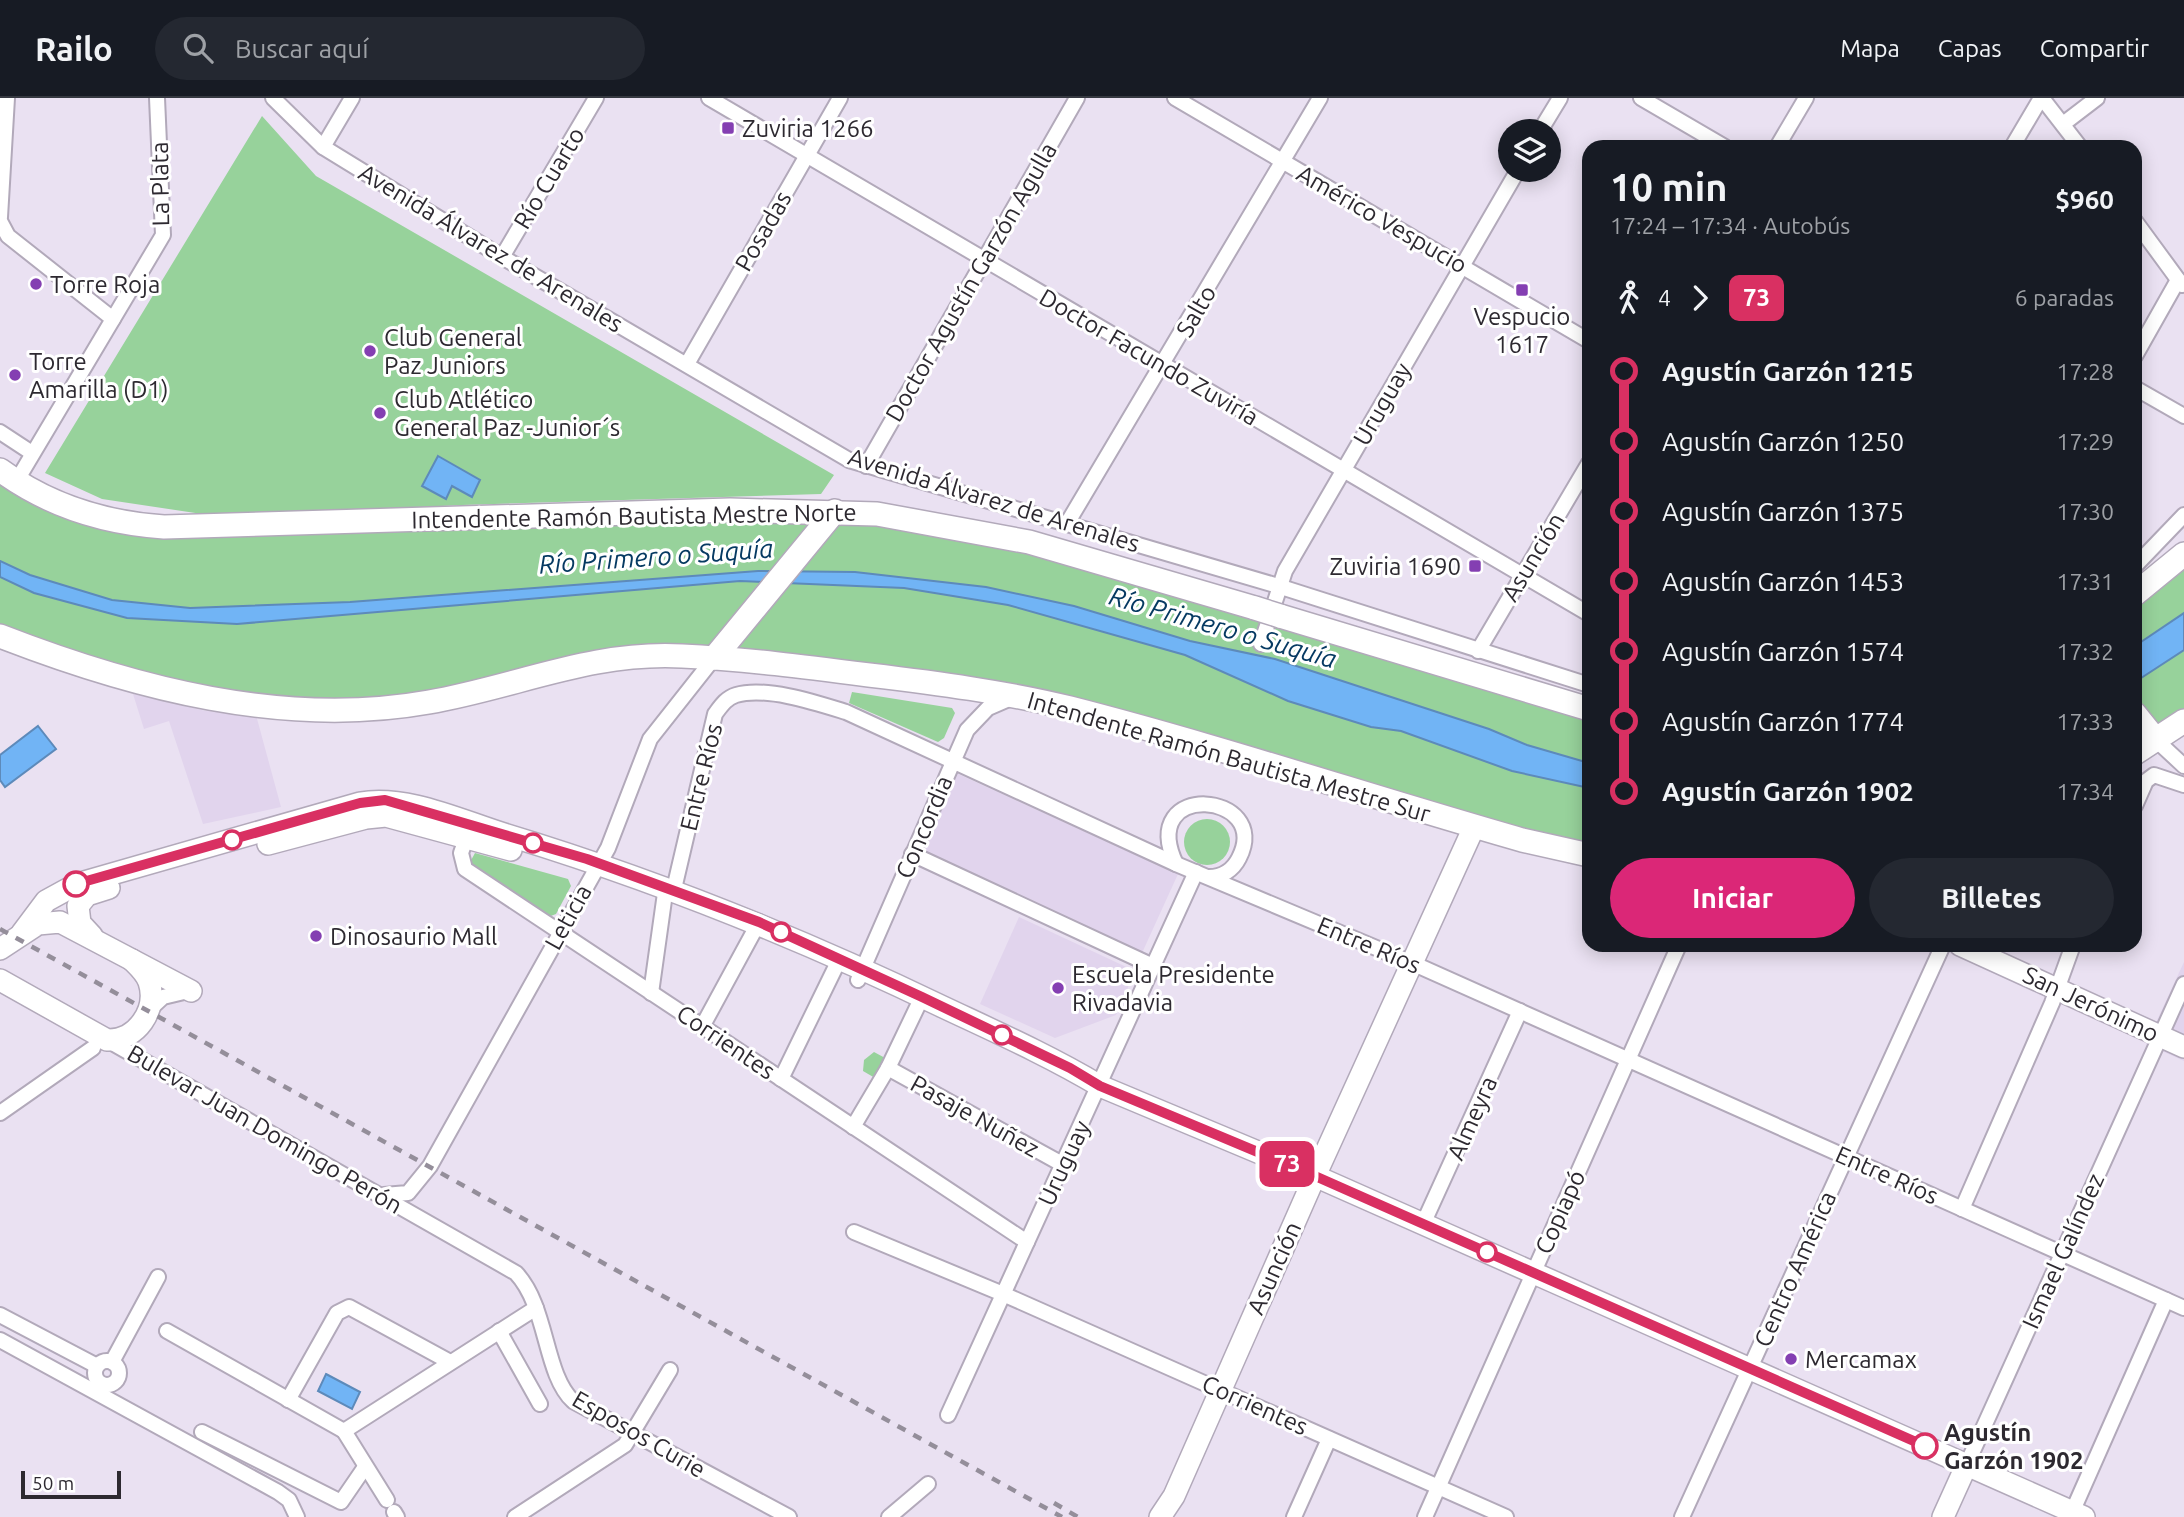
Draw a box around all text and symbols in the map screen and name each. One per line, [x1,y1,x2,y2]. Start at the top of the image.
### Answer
search box [155,17,645,80]
icon: search [179,29,217,67]
text: Railo [35,30,113,67]
text: Buscar aquí [235,34,369,63]
text: Mapa [1840,35,1900,62]
text: Capas [1938,35,2002,62]
text: Compartir [2040,35,2149,62]
place label: Zuviria 1266 [742,115,874,142]
map controls [1498,119,1561,182]
button: layers [1498,119,1561,182]
marker: Zuviria 1266 [720,120,736,136]
street label: Río Cuarto [508,122,590,234]
street label: Doctor Agustín Garzón Agulla [880,138,1062,426]
street label: La Plata [146,141,174,227]
street label: Avenida Álvarez de Arenales [354,158,628,338]
street label: Américo Vespucio [1292,159,1472,279]
text: 10 min [1610,166,1727,208]
text: $960 [2055,185,2114,214]
street label: Posadas [729,186,797,276]
text: 17:24 – 17:34 · Autobús [1610,213,1850,238]
place label: Torre Roja [50,271,160,298]
marker: Torre Roja [28,276,44,292]
icon: walk [1610,279,1648,317]
icon: forward [1681,279,1719,317]
street label: Salto [1171,281,1221,341]
marker: Vespucio 1617 [1514,282,1530,298]
street label: Doctor Facundo Zuviría [1035,283,1263,431]
text: 73 [1743,284,1770,311]
text: 4 [1658,285,1671,310]
text: 6 paradas [2015,285,2114,310]
place label: Vespucio 1617 [1474,303,1570,358]
place label: Club General Paz Juniors [384,324,522,379]
marker: Club General Paz Juniors [362,343,378,359]
place label: Torre Amarilla (D1) [29,348,169,403]
text: Agustín Garzón 1215 [1662,357,1914,386]
street label: Uruguay [1348,358,1417,450]
text: 17:28 [2056,359,2114,384]
marker: Torre Amarilla (D1) [7,367,23,383]
place label: Club Atlético General Paz -Junior´s [394,386,620,441]
marker: Club Atlético General Paz -Junior´s [372,405,388,421]
text: Agustín Garzón 1250 [1662,427,1904,456]
text: 17:29 [2056,429,2114,454]
street label: Avenida Álvarez de Arenales [845,442,1143,557]
text: Agustín Garzón 1375 [1662,497,1904,526]
street label: Intendente Ramón Bautista Mestre Norte [411,499,857,533]
text: 17:30 [2056,499,2114,524]
street label: Asunción [1496,508,1570,606]
water label: Río Primero o Suquía [538,533,774,579]
place label: Zuviria 1690 [1329,553,1461,580]
marker: Zuviria 1690 [1467,558,1483,574]
text: Agustín Garzón 1453 [1662,567,1904,596]
text: 17:31 [2056,569,2114,594]
water label: Río Primero o Suquía [1106,581,1340,673]
text: Agustín Garzón 1574 [1662,637,1904,666]
text: 17:32 [2056,639,2114,664]
street label: Intendente Ramón Bautista Mestre Sur [1024,686,1434,828]
text: Agustín Garzón 1774 [1662,707,1904,736]
text: 17:33 [2056,709,2114,734]
street label: Entre Ríos [675,721,727,833]
street label: Concordia [890,772,958,882]
text: Agustín Garzón 1902 [1662,777,1914,806]
text: 17:34 [2056,779,2114,804]
unlabelled marker [222,830,242,850]
unlabelled marker [523,833,543,853]
button: Iniciar [1610,858,1855,938]
button: Billetes [1869,858,2114,938]
unlabelled marker [63,871,89,897]
street label: Leticia [539,880,597,954]
street label: Entre Ríos [1313,911,1425,979]
unlabelled marker [771,922,791,942]
place label: Dinosaurio Mall [330,923,497,950]
marker: Dinosaurio Mall [308,928,324,944]
place label: Escuela Presidente Rivadavia [1072,961,1275,1016]
street label: San Jerónimo [2019,961,2163,1047]
marker: Escuela Presidente Rivadavia [1050,980,1066,996]
street label: Corrientes [672,999,780,1085]
unlabelled marker [992,1025,1012,1045]
street label: Bulevar Juan Domingo Perón [123,1039,407,1219]
street label: Pasaje Nuñez [906,1070,1044,1162]
street label: Almeyra [1442,1072,1502,1164]
street label: Uruguay [1033,1116,1096,1210]
street label: Entre Ríos [1831,1140,1943,1210]
line badge: 73 [1256,1141,1318,1187]
text: 73 [1273,1150,1301,1177]
street label: Copiapó [1530,1166,1590,1258]
street label: Ismael Galíndez [2017,1169,2109,1333]
street label: Centro América [1749,1187,1841,1351]
street label: Asunción [1242,1218,1306,1318]
unlabelled marker [1477,1242,1497,1262]
place label: Mercamax [1805,1346,1917,1373]
marker: Mercamax [1783,1351,1799,1367]
street label: Corrientes [1198,1370,1312,1440]
street label: Esposos Curie [568,1385,710,1483]
place label: Agustín Garzón 1902 [1944,1419,2083,1474]
marker: Agustín Garzón 1902 [1912,1433,1938,1459]
scale bar [21,1468,121,1500]
text: 50 m [32,1472,74,1494]

